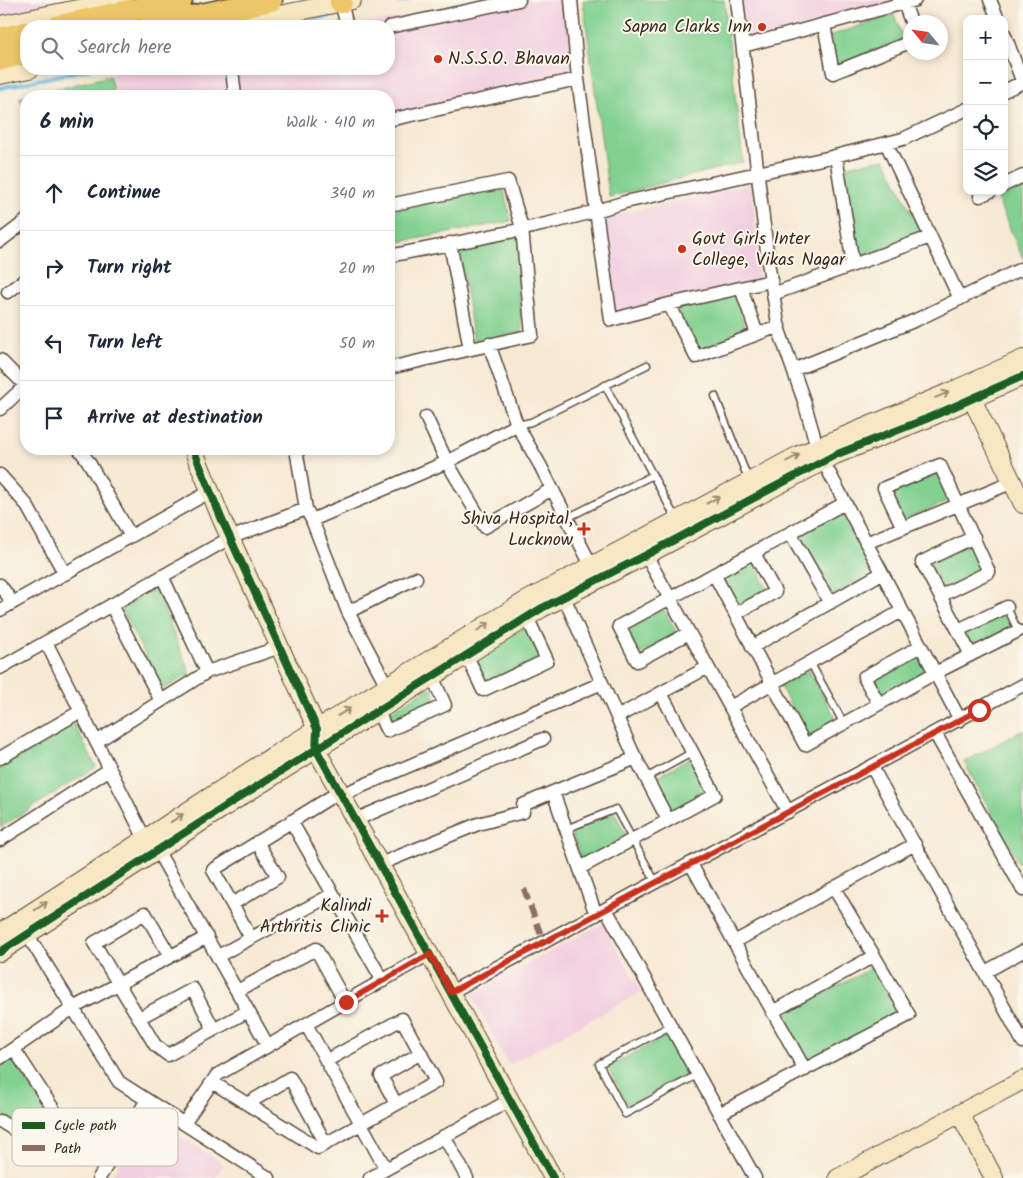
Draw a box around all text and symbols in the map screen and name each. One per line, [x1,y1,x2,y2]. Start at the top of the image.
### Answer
place label: Sapna Clarks Inn [622,13,752,42]
north arrow [903,15,948,60]
map controls [963,15,1008,195]
button: + [963,15,1008,60]
search box [20,20,395,75]
marker: Sapna Clarks Inn [756,21,768,33]
text: Search here [78,33,172,63]
icon: search [38,34,66,62]
place label: N.S.S.O. Bhavan [448,45,570,74]
marker: N.S.S.O. Bhavan [432,53,444,65]
button: − [963,60,1008,105]
button: locate [963,105,1008,150]
text: 6 min [40,106,94,139]
text: Walk · 410 m [286,110,375,135]
button: layers [963,150,1008,195]
text: Continue [87,178,160,208]
icon: ahead [40,179,68,207]
text: 340 m [330,181,375,206]
place label: Govt Girls Inter College, Vikas Nagar [692,225,846,275]
marker: Govt Girls Inter College, Vikas Nagar [676,243,688,255]
text: Turn right [87,253,172,283]
icon: right [40,254,68,282]
text: 20 m [339,256,375,281]
text: Turn left [87,328,162,358]
icon: left [40,329,68,357]
text: 50 m [339,331,375,356]
one-way arrow [934,389,949,399]
text: Arrive at destination [87,403,263,433]
icon: arrive [40,404,68,432]
one-way arrow [785,453,800,463]
one-way arrow [705,495,720,504]
place label: Shiva Hospital, Lucknow [462,505,574,555]
marker: Shiva Hospital, Lucknow [577,522,591,536]
one-way arrow [475,622,489,632]
route start [968,699,991,722]
one-way arrow [337,707,351,717]
one-way arrow [170,813,184,823]
place label: Kalindi Arthritis Clinic [260,892,372,942]
one-way arrow [33,901,47,911]
marker: Kalindi Arthritis Clinic [375,909,389,923]
route end [335,991,358,1014]
legend [12,1108,178,1166]
text: Cycle path [54,1115,117,1137]
text: Path [54,1138,81,1160]

